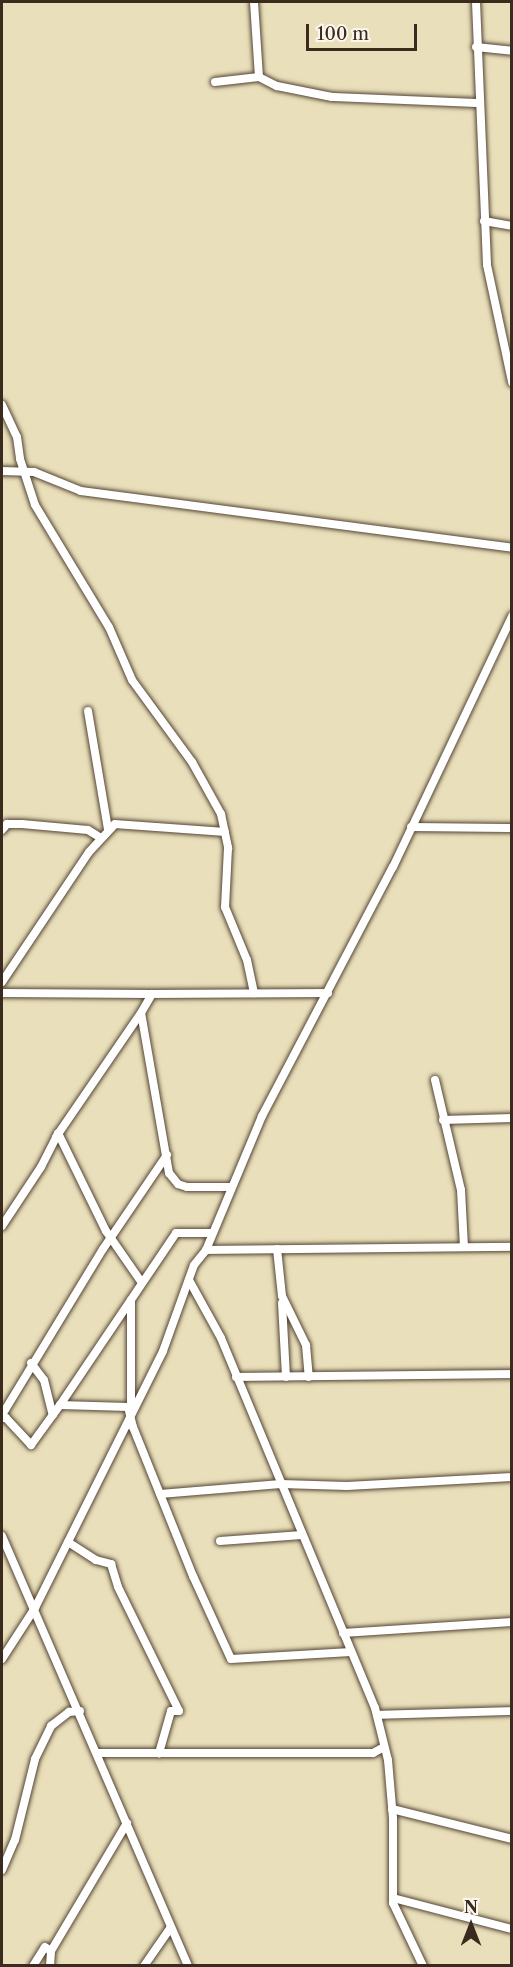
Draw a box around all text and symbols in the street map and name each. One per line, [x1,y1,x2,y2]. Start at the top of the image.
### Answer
scale bar [309,12,420,50]
text: 100 m [317,23,369,45]
north arrow [441,1895,501,1955]
text: N [464,1897,478,1917]

